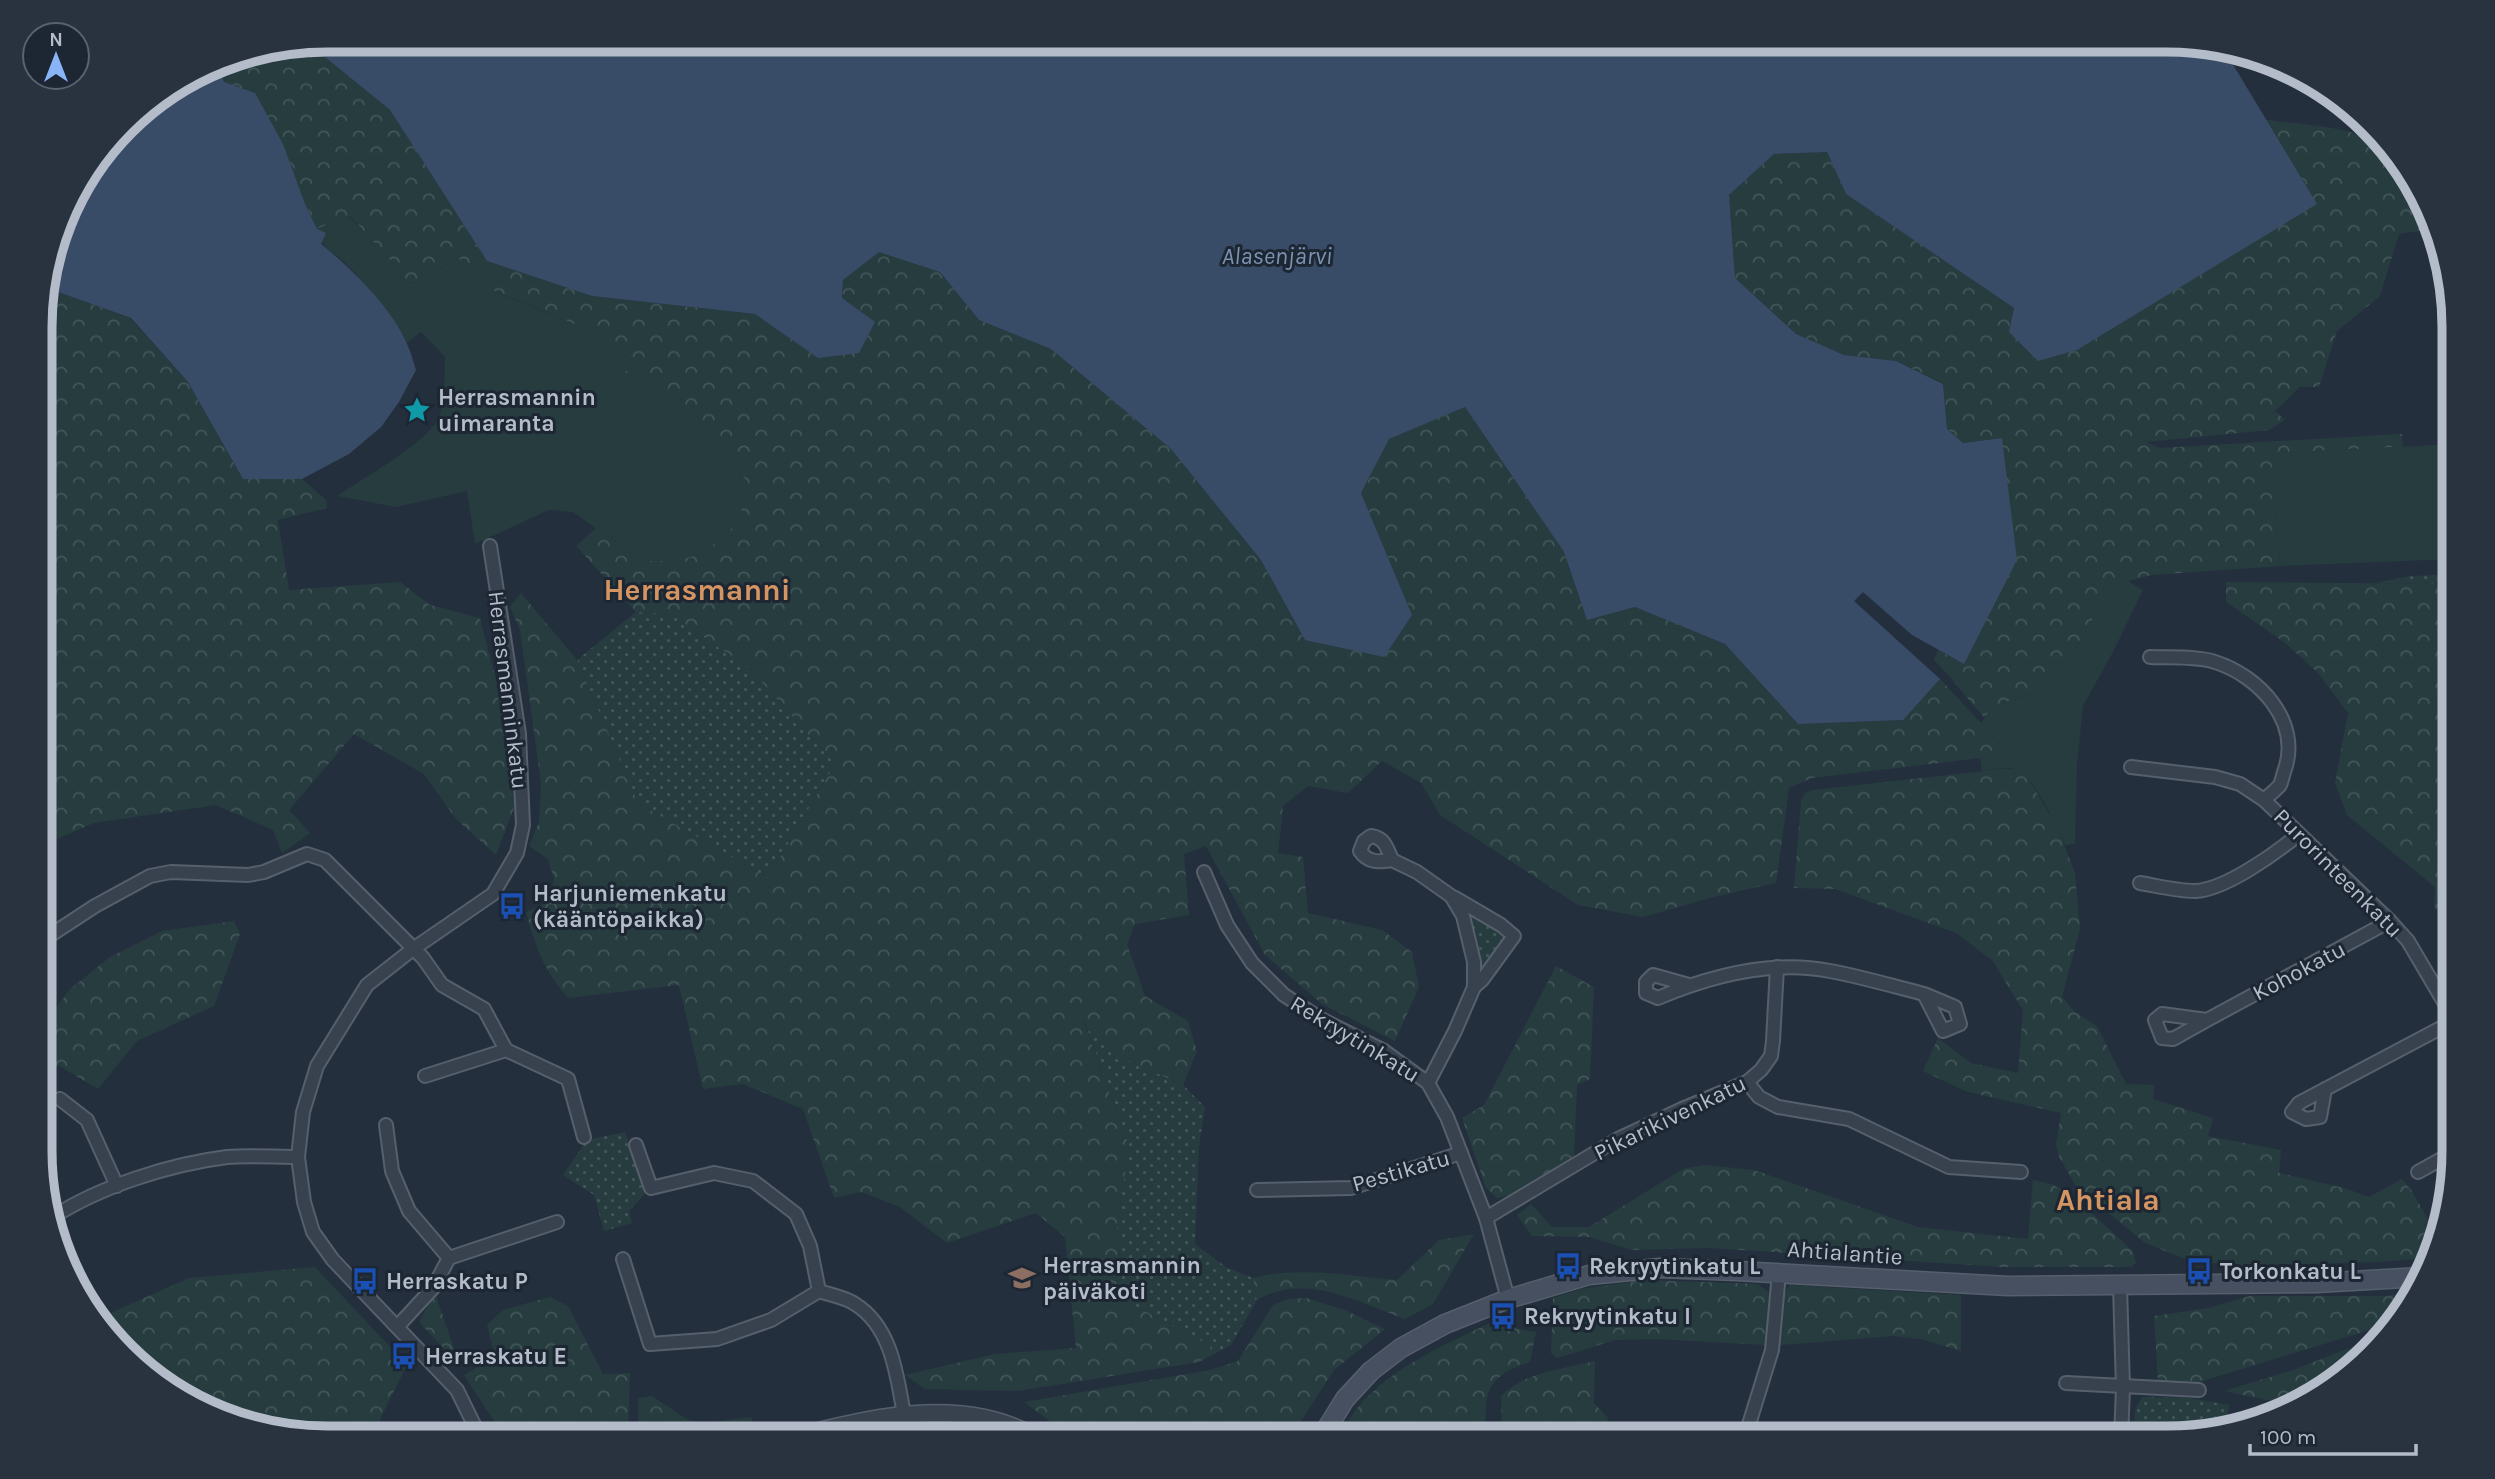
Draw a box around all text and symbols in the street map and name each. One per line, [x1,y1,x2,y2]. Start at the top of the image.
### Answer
north arrow [21,21,91,91]
text: N [49,29,63,51]
water label: Alasenjärvi [1222,242,1332,270]
place label: Herrasmannin uimaranta [438,384,596,437]
place icon: Herrasmannin uimaranta [402,395,432,425]
district label: Herrasmanni [603,572,791,608]
street label: Herrasmanninkatu [482,589,534,791]
street label: Purorinteenkatu [2268,803,2408,943]
place label: Harjuniemenkatu (kääntöpaikka) [533,880,727,933]
bus stop icon: Harjuniemenkatu (kääntöpaikka) [497,891,527,921]
street label: Kohokatu [2248,935,2350,1007]
street label: Rekryytinkatu [1285,990,1425,1088]
street label: Pikarikivenkatu [1590,1070,1750,1166]
street label: Pestikatu [1349,1144,1453,1198]
district label: Ahtiala [2056,1182,2160,1218]
street label: Ahtialantie [1786,1236,1904,1270]
bus stop icon: Rekryytinkatu L [1553,1251,1583,1281]
place label: Herrasmannin päiväkoti [1043,1252,1201,1305]
place label: Rekryytinkatu L [1589,1253,1760,1280]
bus stop icon: Torkonkatu L [2184,1256,2214,1286]
place label: Torkonkatu L [2220,1258,2361,1285]
school or university icon: Herrasmannin päiväkoti [1007,1263,1037,1293]
bus stop icon: Herraskatu P [350,1266,380,1296]
place label: Herraskatu P [386,1268,528,1295]
bus stop icon: Rekryytinkatu I [1488,1301,1518,1331]
place label: Rekryytinkatu I [1524,1303,1691,1330]
bus stop icon: Herraskatu E [389,1341,419,1371]
place label: Herraskatu E [425,1343,567,1370]
scale bar [2250,1412,2416,1456]
text: 100 m [2260,1425,2317,1449]

